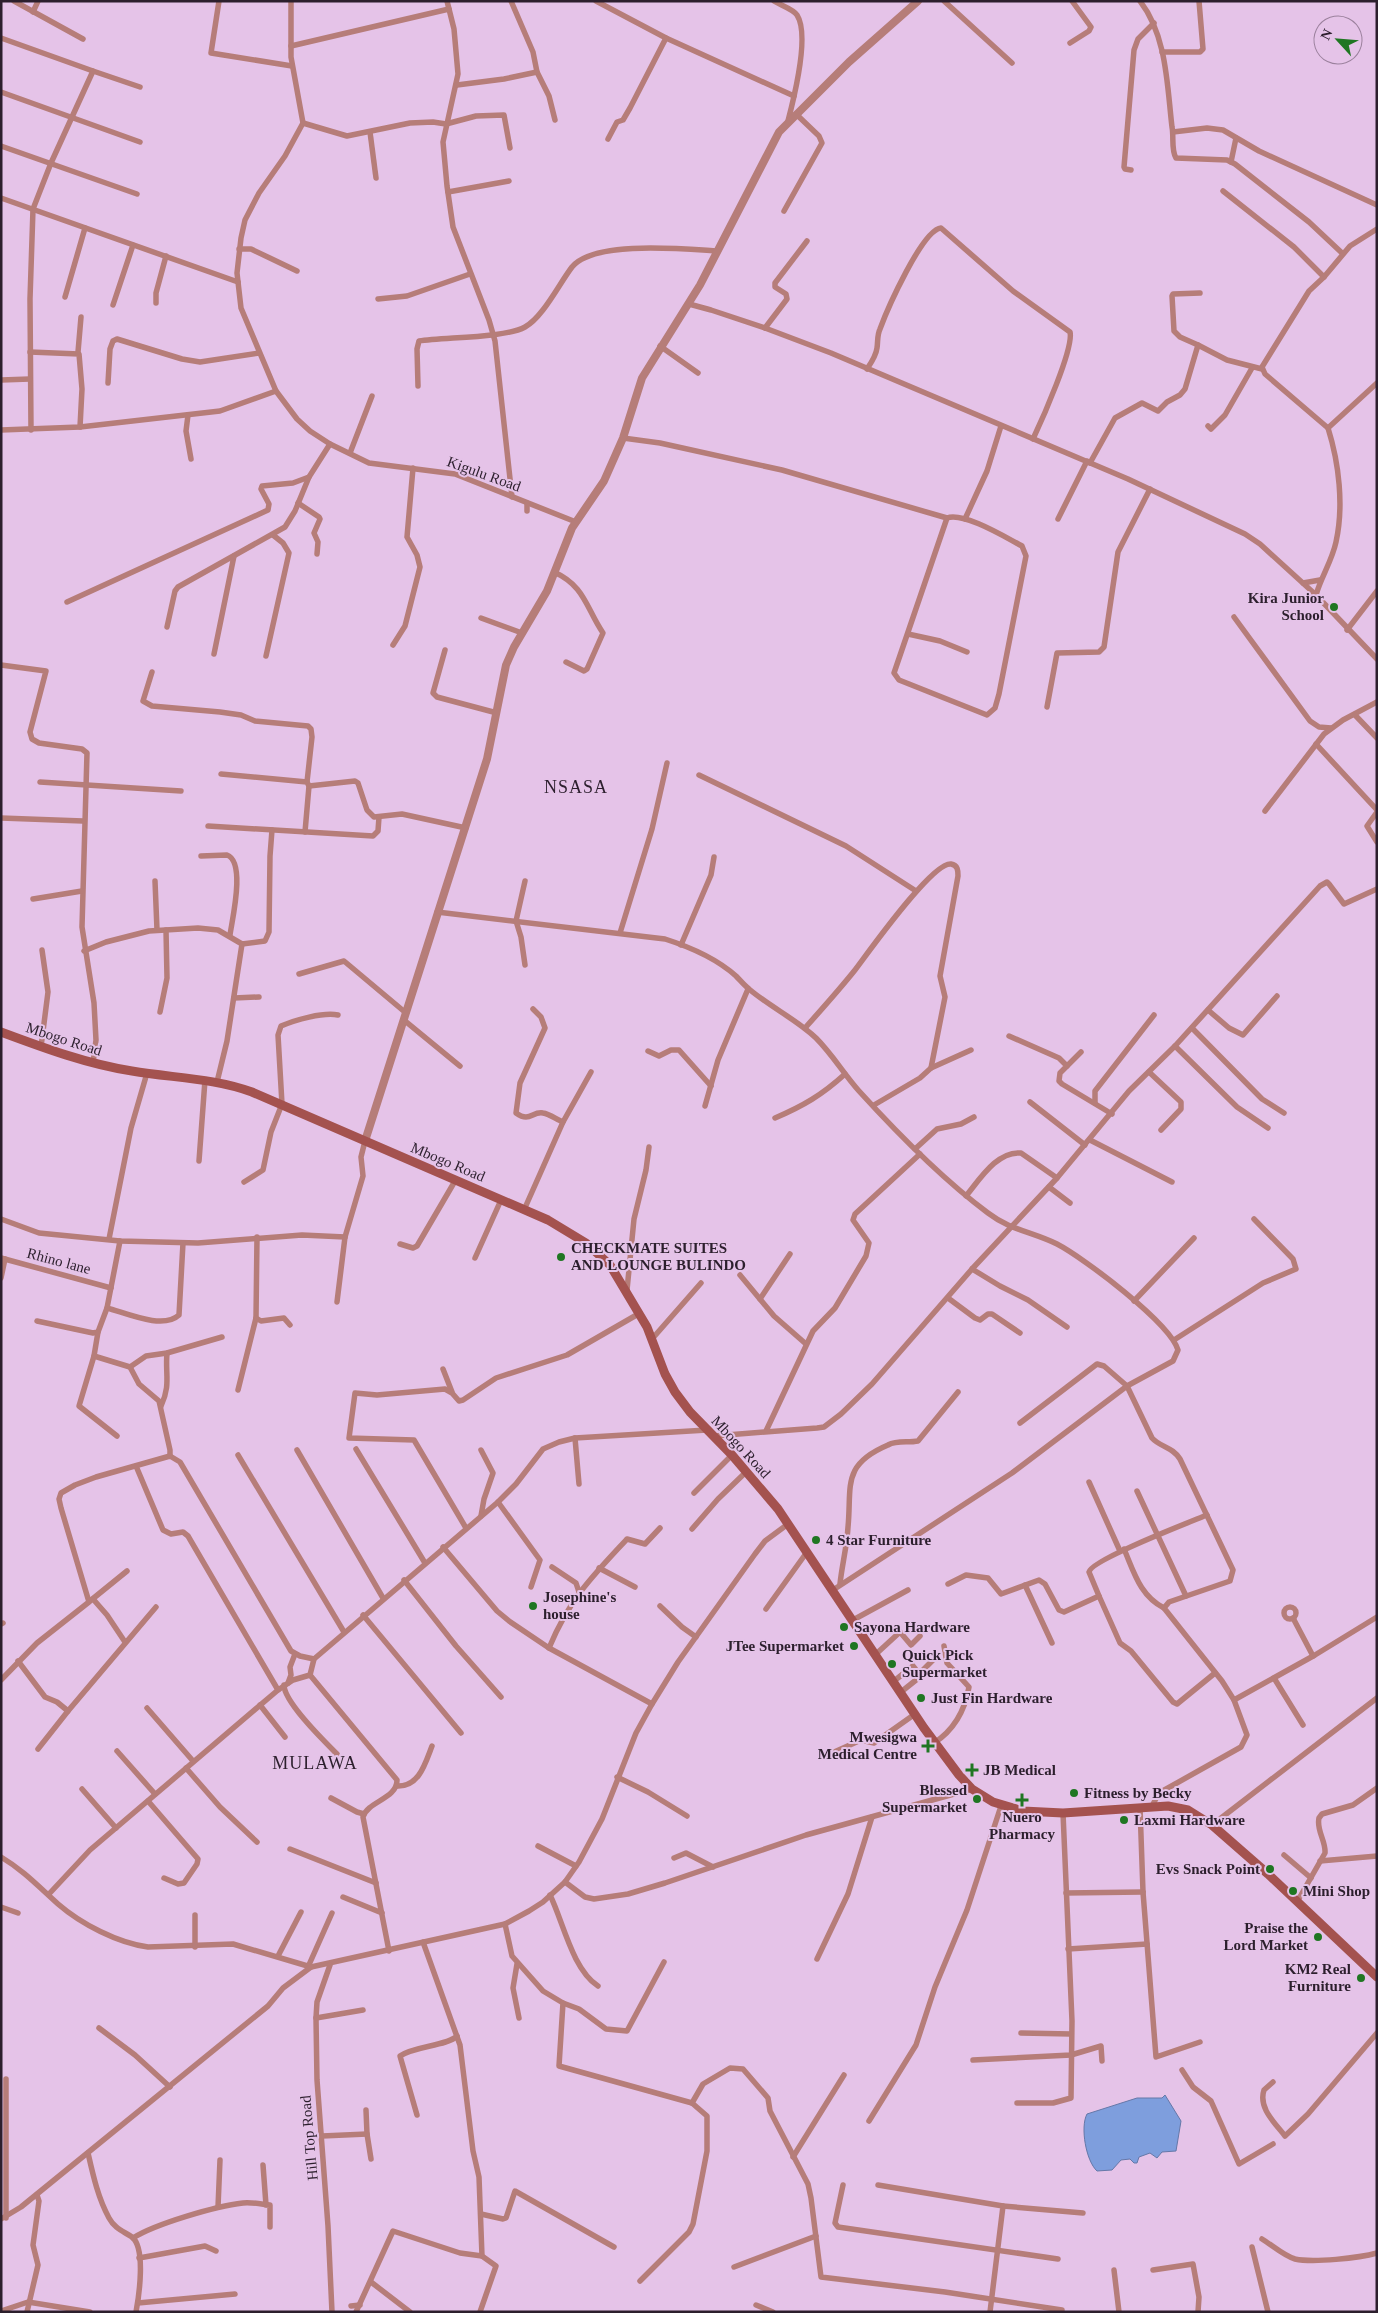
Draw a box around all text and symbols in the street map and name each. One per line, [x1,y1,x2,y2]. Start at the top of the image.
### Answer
north arrow [1313,15,1363,65]
text: N [1318,27,1336,42]
street label: Kigulu Road [445,453,523,495]
place label: Kira Junior School [1248,590,1324,623]
marker: Kira Junior School [1328,601,1340,613]
district label: NSASA [544,777,608,797]
street label: Mbogo Road [24,1019,104,1059]
street label: Mbogo Road [409,1139,488,1185]
place label: CHECKMATE SUITES AND LOUNGE BULINDO [571,1240,746,1273]
street label: Rhino lane [25,1245,93,1277]
marker: CHECKMATE SUITES AND LOUNGE BULINDO [555,1251,567,1263]
street label: Mbogo Road [708,1413,774,1482]
place label: 4 Star Furniture [826,1532,932,1548]
marker: 4 Star Furniture [810,1534,822,1546]
place label: Josephine's house [543,1589,617,1622]
marker: Josephine's house [527,1600,539,1612]
place label: Sayona Hardware [854,1619,970,1635]
marker: Sayona Hardware [838,1621,850,1633]
place label: JTee Supermarket [726,1638,844,1654]
marker: JTee Supermarket [848,1640,860,1652]
place label: Quick Pick Supermarket [902,1647,987,1680]
marker: Quick Pick Supermarket [886,1658,898,1670]
place label: Just Fin Hardware [931,1690,1053,1706]
marker: Just Fin Hardware [915,1692,927,1704]
place label: Mwesigwa Medical Centre [818,1729,917,1762]
marker: Mwesigwa Medical Centre [921,1739,935,1753]
district label: MULAWA [272,1753,358,1773]
place label: JB Medical [983,1762,1056,1778]
marker: JB Medical [965,1763,979,1777]
place label: Blessed Supermarket [882,1782,968,1815]
place label: Fitness by Becky [1084,1785,1192,1801]
marker: Fitness by Becky [1068,1787,1080,1799]
marker: Blessed Supermarket [971,1793,983,1805]
marker: Nuero Pharmacy [1016,1794,1028,1806]
place label: Nuero Pharmacy [989,1809,1055,1842]
place label: Laxmi Hardware [1134,1812,1245,1828]
marker: Laxmi Hardware [1118,1814,1130,1826]
place label: Evs Snack Point [1156,1861,1260,1877]
marker: Evs Snack Point [1264,1863,1276,1875]
place label: Mini Shop [1303,1883,1370,1899]
marker: Mini Shop [1287,1885,1299,1897]
place label: Praise the Lord Market [1223,1920,1308,1953]
marker: Praise the Lord Market [1312,1931,1324,1943]
place label: KM2 Real Furniture [1285,1961,1351,1994]
marker: KM2 Real Furniture [1355,1972,1367,1984]
street label: Hill Top Road [297,2094,321,2181]

